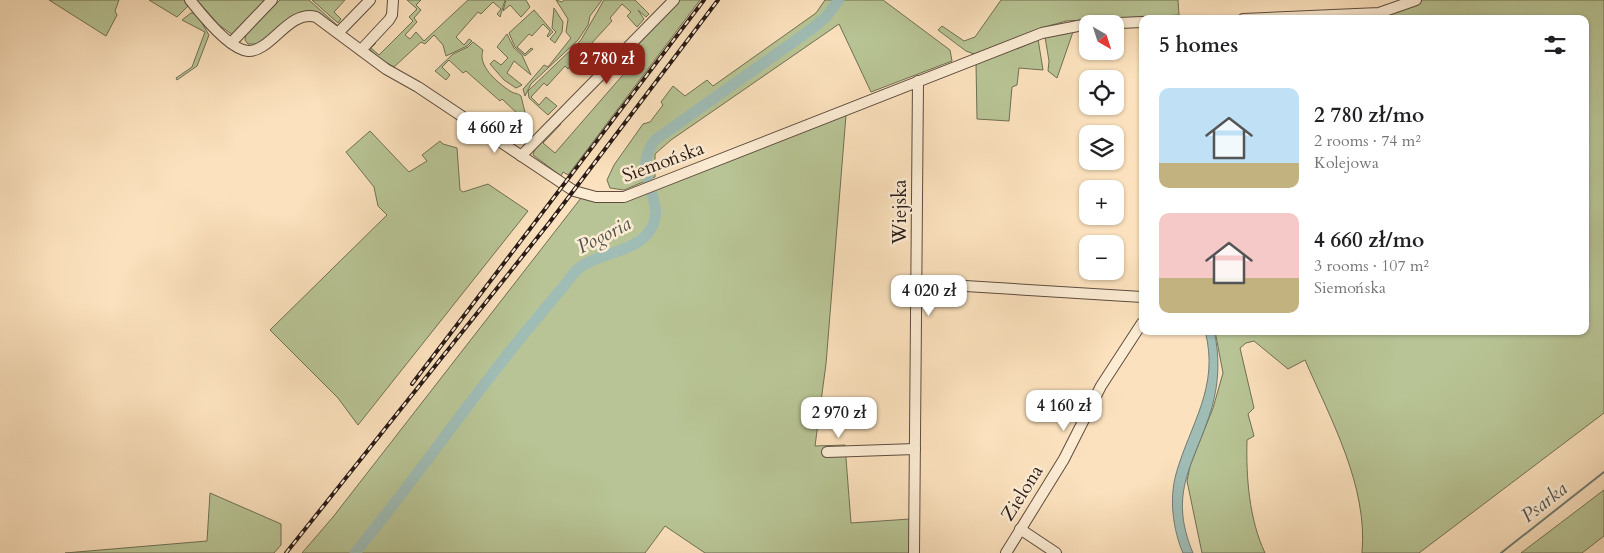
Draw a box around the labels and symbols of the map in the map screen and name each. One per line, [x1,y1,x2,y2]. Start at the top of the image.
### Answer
north arrow [1079,15,1124,60]
pin: 2 780 zł [555,42,659,85]
pin: 4 660 zł [443,112,547,154]
street label: Siemońska [618,135,708,189]
street label: Wiejska [887,179,913,246]
water label: Pogoria [572,210,636,260]
pin: 4 020 zł [877,274,981,317]
pin: 4 160 zł [1012,390,1116,432]
pin: 2 970 zł [787,396,891,439]
street label: Zielona [995,460,1049,526]
water label: Psarka [1515,475,1573,529]

